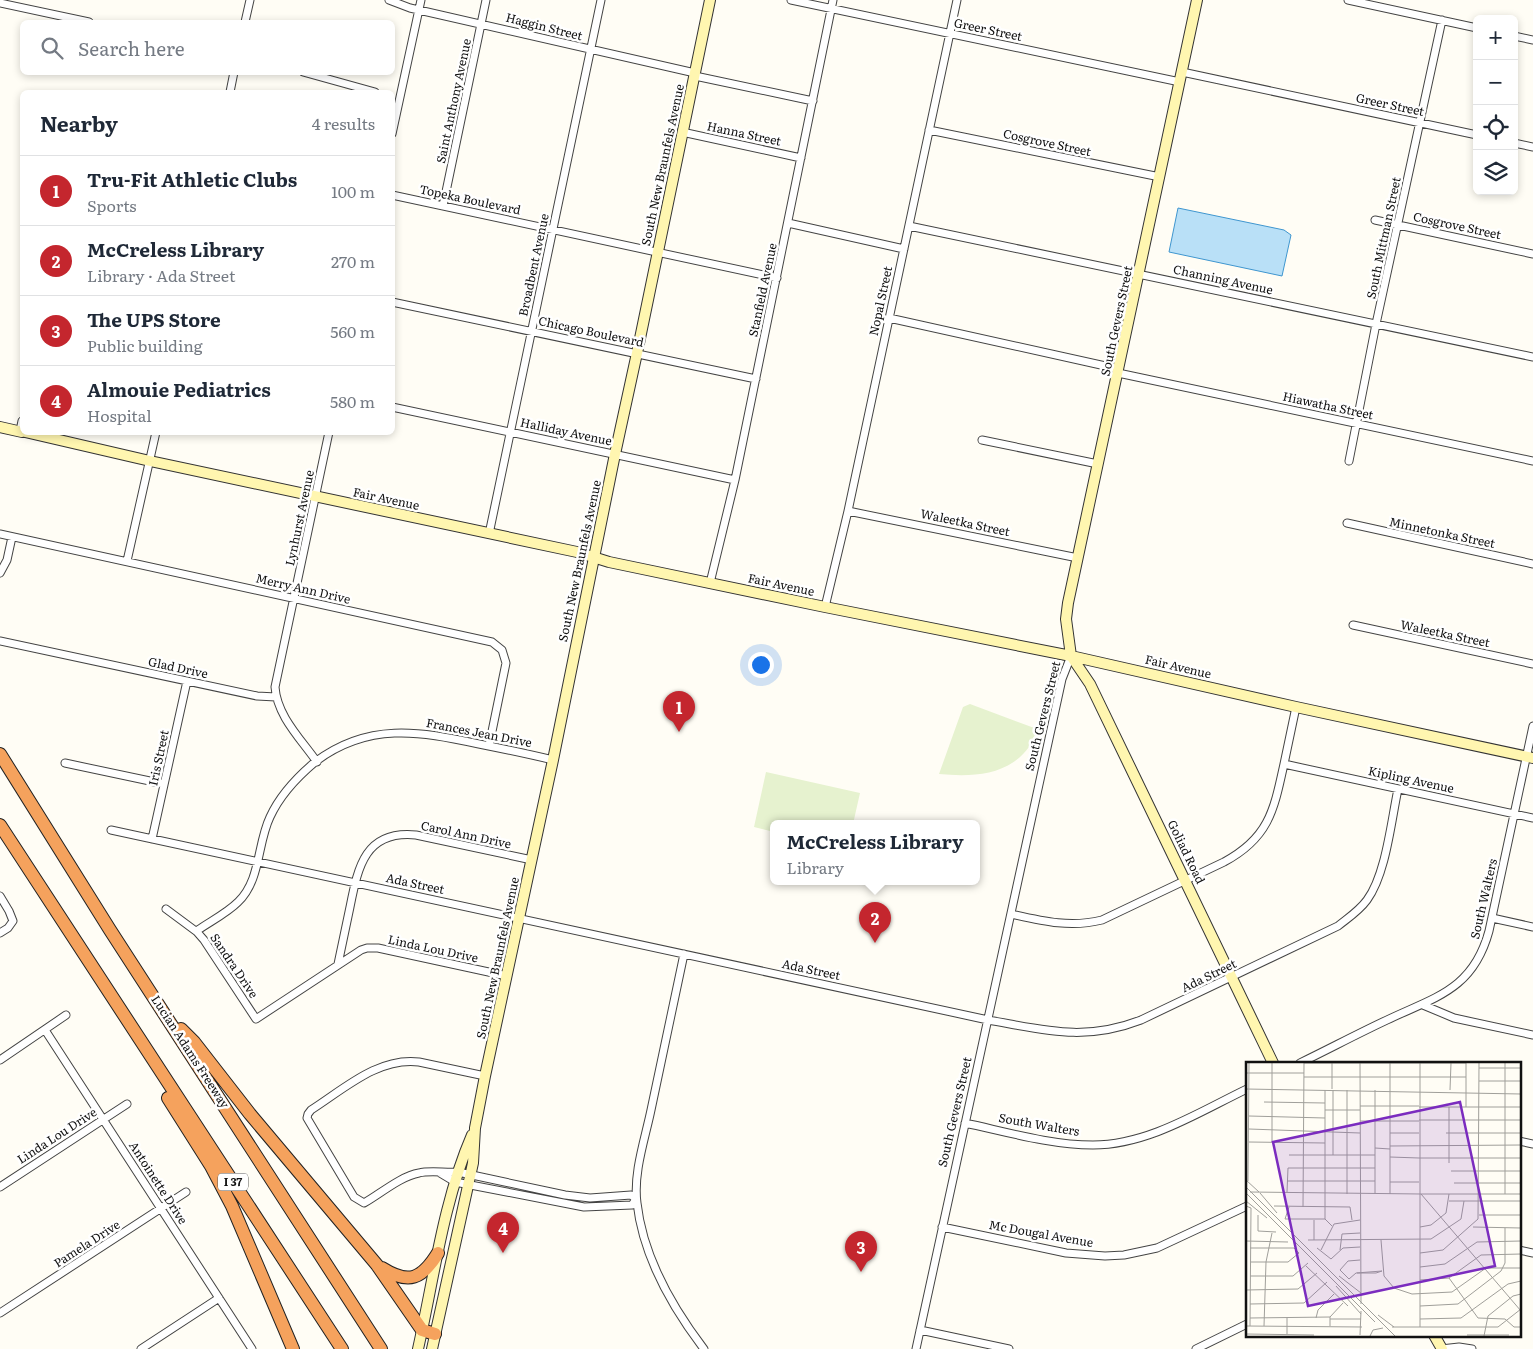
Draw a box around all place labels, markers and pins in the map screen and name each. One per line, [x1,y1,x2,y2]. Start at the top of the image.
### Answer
pin: 1 [663,691,695,732]
pin: 2 [859,902,891,943]
pin: 4 [487,1212,519,1253]
pin: 3 [845,1231,877,1272]

